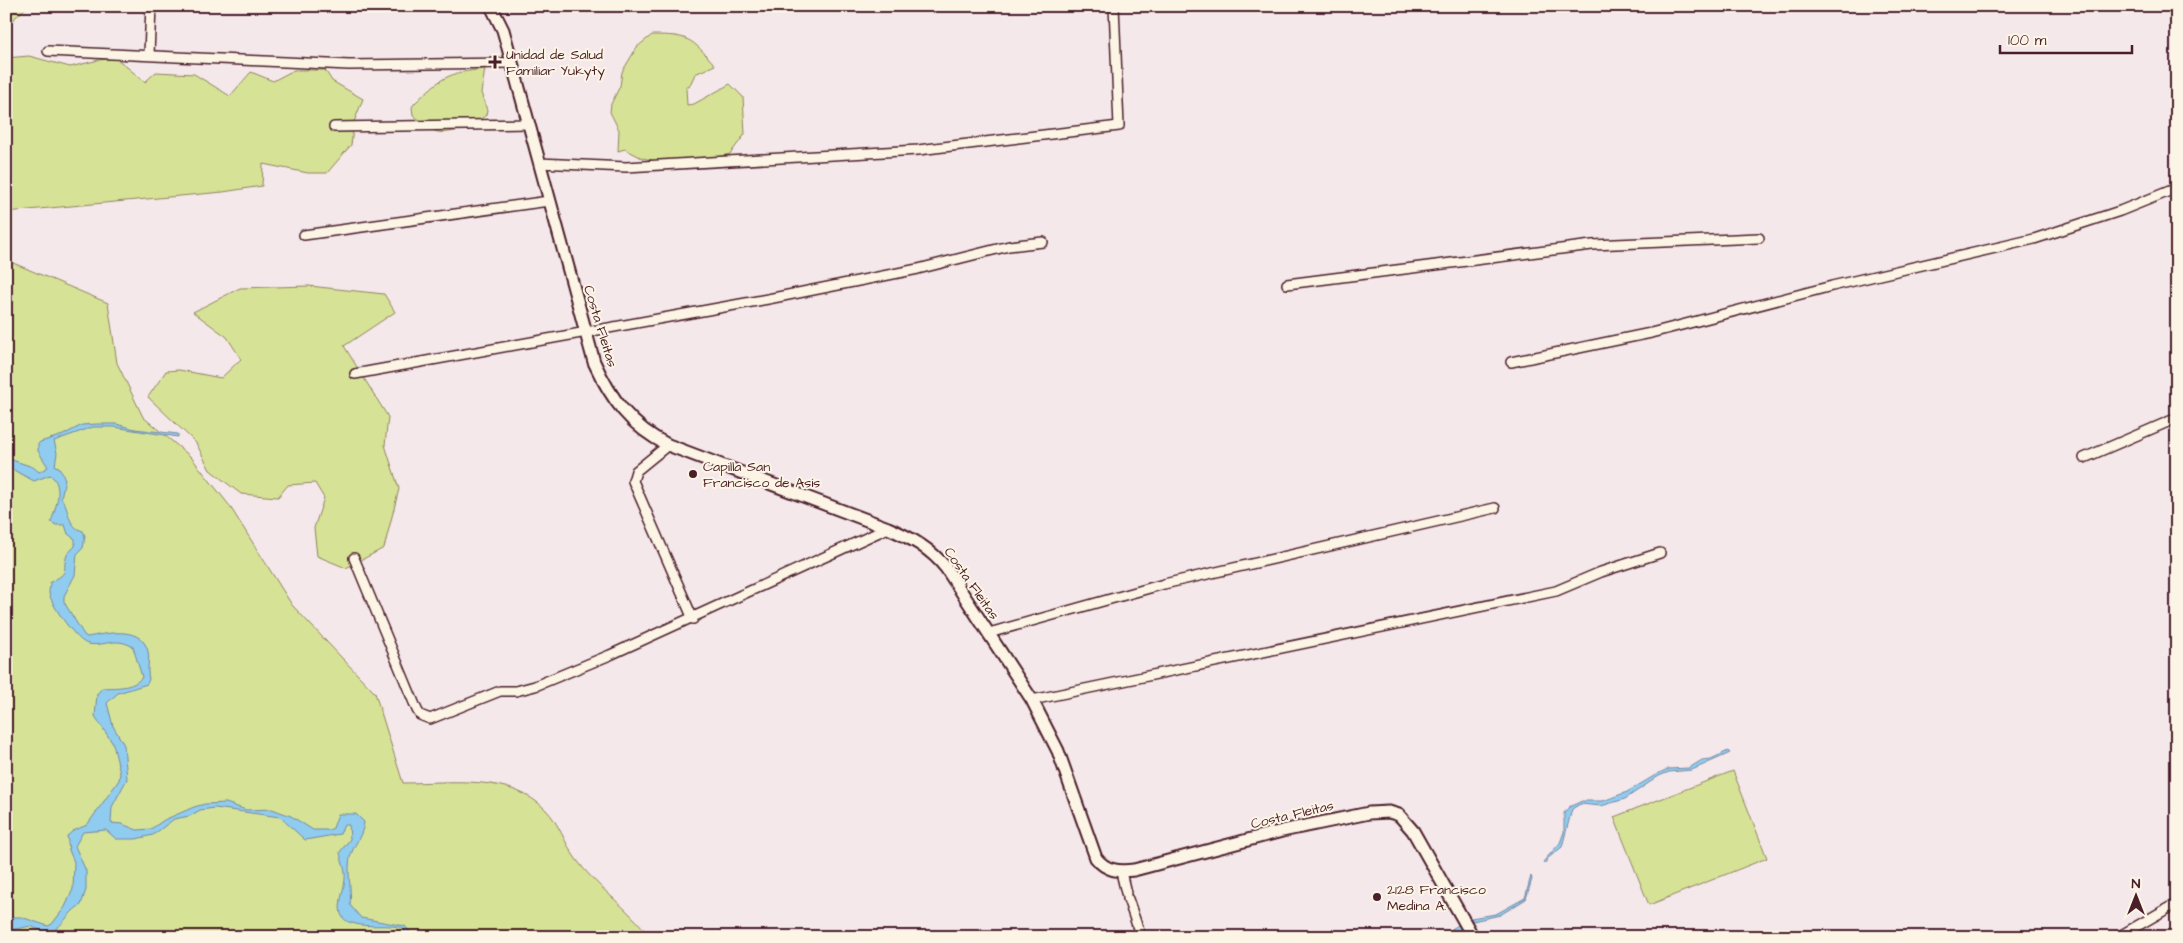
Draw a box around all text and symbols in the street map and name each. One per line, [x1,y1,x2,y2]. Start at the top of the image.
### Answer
scale bar [2000,22,2133,54]
text: 100 m [2008,30,2047,51]
place label: Unidad de Salud Familiar Yukyty [506,45,605,81]
marker: Unidad de Salud Familiar Yukyty [488,55,502,69]
street label: Costa Fleitas [578,283,622,370]
place label: Capilla San Francisco de Asís [703,457,820,493]
marker: Capilla San Francisco de Asís [687,468,699,480]
street label: Costa Fleitas [939,543,1004,624]
street label: Costa Fleitas [1249,796,1336,834]
north arrow [2110,870,2160,920]
text: N [2132,874,2141,894]
place label: 2128 Francisco Medina A. [1387,880,1486,916]
marker: 2128 Francisco Medina A. [1371,891,1383,903]

